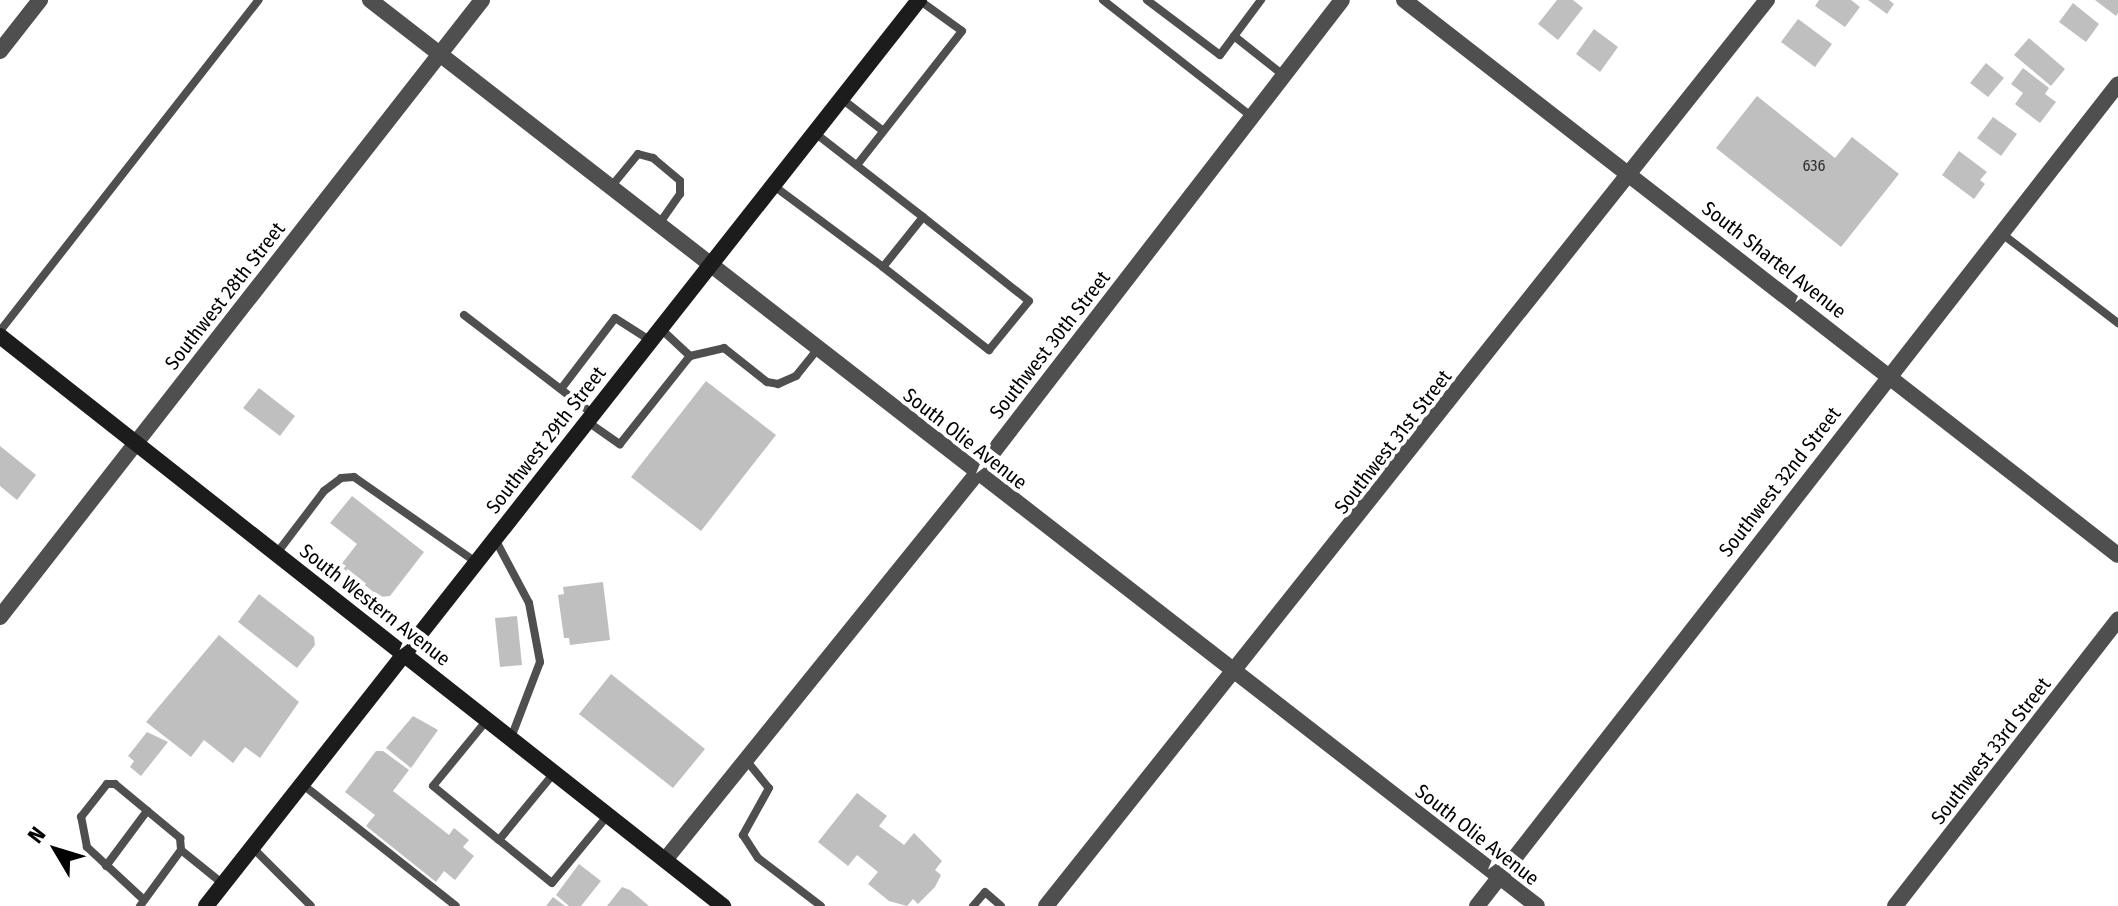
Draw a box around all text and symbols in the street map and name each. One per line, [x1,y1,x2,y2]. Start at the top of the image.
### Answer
house number: 636 [1803,156,1825,176]
street label: South Shartel Avenue [1697,196,1851,324]
street label: Southwest 28th Street [160,217,290,375]
street label: Southwest 30th Street [985,266,1115,424]
street label: Southwest 29th Street [481,362,611,518]
street label: Southwest 31st Street [1329,365,1457,519]
street label: South Olie Avenue [898,383,1032,495]
street label: Southwest 32nd Street [1714,402,1846,562]
street label: South Western Avenue [295,539,455,671]
street label: Southwest 33rd Street [1926,673,2056,829]
street label: South Olie Avenue [1410,779,1544,891]
north arrow [16,810,96,890]
text: N [22,821,51,848]

